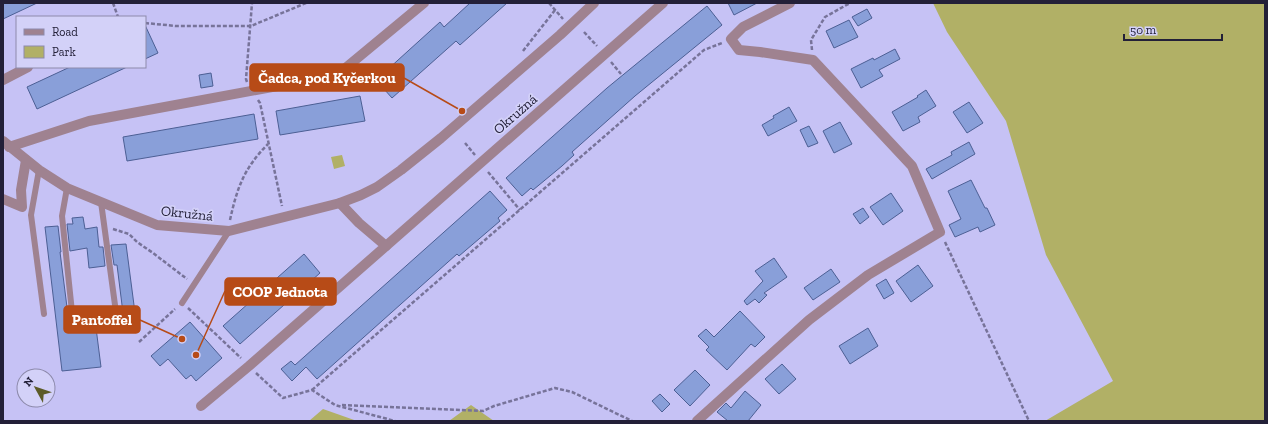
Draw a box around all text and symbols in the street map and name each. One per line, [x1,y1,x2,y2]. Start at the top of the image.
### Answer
legend [16,16,146,68]
scale bar [1124,16,1222,42]
text: 50 m [1130,23,1157,37]
text: Road [52,25,78,39]
text: Park [52,45,77,59]
callout: Čadca, pod Kyčerkou [250,64,404,91]
text: Čadca, pod Kyčerkou [258,69,396,87]
street label: Okružná [490,91,541,138]
street label: Okružná [160,202,214,225]
callout: COOP Jednota [225,278,336,305]
text: COOP Jednota [232,283,328,301]
callout: Pantoffel [64,306,140,333]
text: Pantoffel [72,311,132,329]
north arrow [16,368,56,408]
text: N [21,374,37,389]

